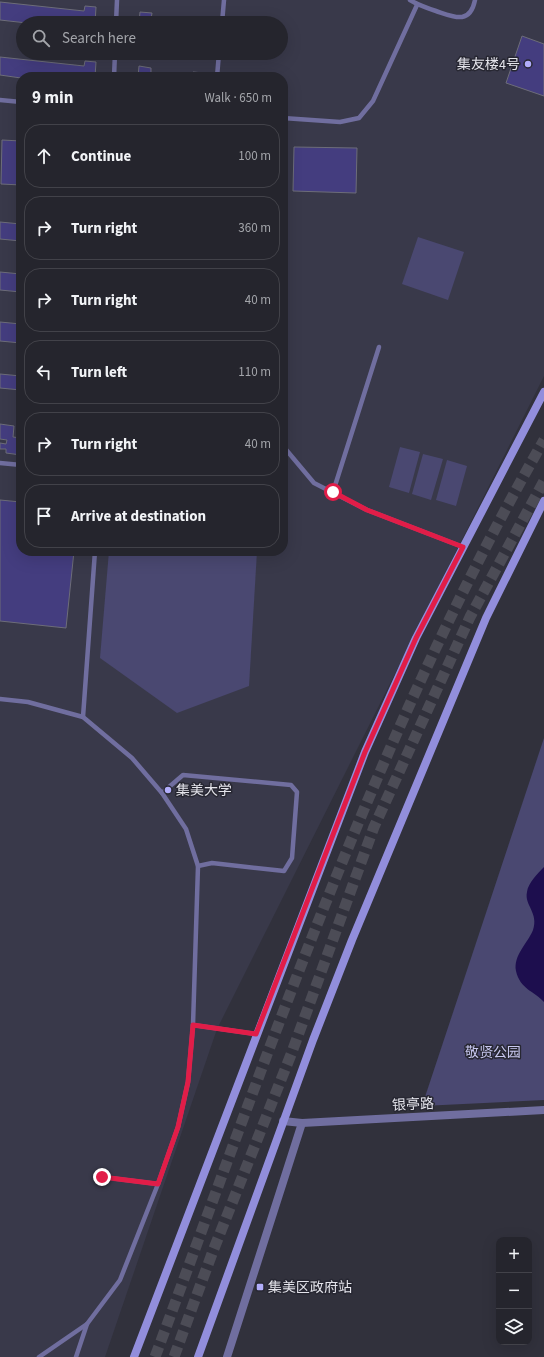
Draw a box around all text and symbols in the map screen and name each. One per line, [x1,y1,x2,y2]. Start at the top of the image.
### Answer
search box [16,16,288,60]
icon: search [30,27,52,49]
text: Search here [62,28,136,49]
place label: 集友楼4号 [457,55,520,75]
marker: 集友楼4号 [523,59,533,69]
text: 9 min [32,86,73,110]
text: Walk · 650 m [204,89,272,107]
icon: ahead [33,145,55,167]
text: Continue [71,146,131,167]
text: 100 m [238,147,271,165]
icon: right [33,217,55,239]
text: Turn right [71,218,137,239]
text: 360 m [238,219,271,237]
icon: right [33,289,55,311]
text: Turn right [71,290,137,311]
text: 40 m [245,291,271,309]
icon: left [33,361,55,383]
text: Turn left [71,362,127,383]
text: 110 m [238,363,271,381]
icon: right [33,433,55,455]
text: Turn right [71,434,137,455]
text: 40 m [245,435,271,453]
route start [324,483,342,501]
icon: arrive [33,505,55,527]
text: Arrive at destination [71,506,206,527]
place label: 集美大学 [176,781,232,801]
marker: 集美大学 [163,785,173,795]
park label: 敬贤公园 [465,1043,521,1063]
street label: 银亭路 [392,1094,435,1116]
route end [93,1168,111,1186]
map controls [496,1237,532,1345]
button: + [496,1237,532,1273]
button: − [496,1273,532,1309]
place label: 集美区政府站 [268,1278,352,1298]
marker: 集美区政府站 [255,1282,265,1292]
button: layers [496,1309,532,1345]

